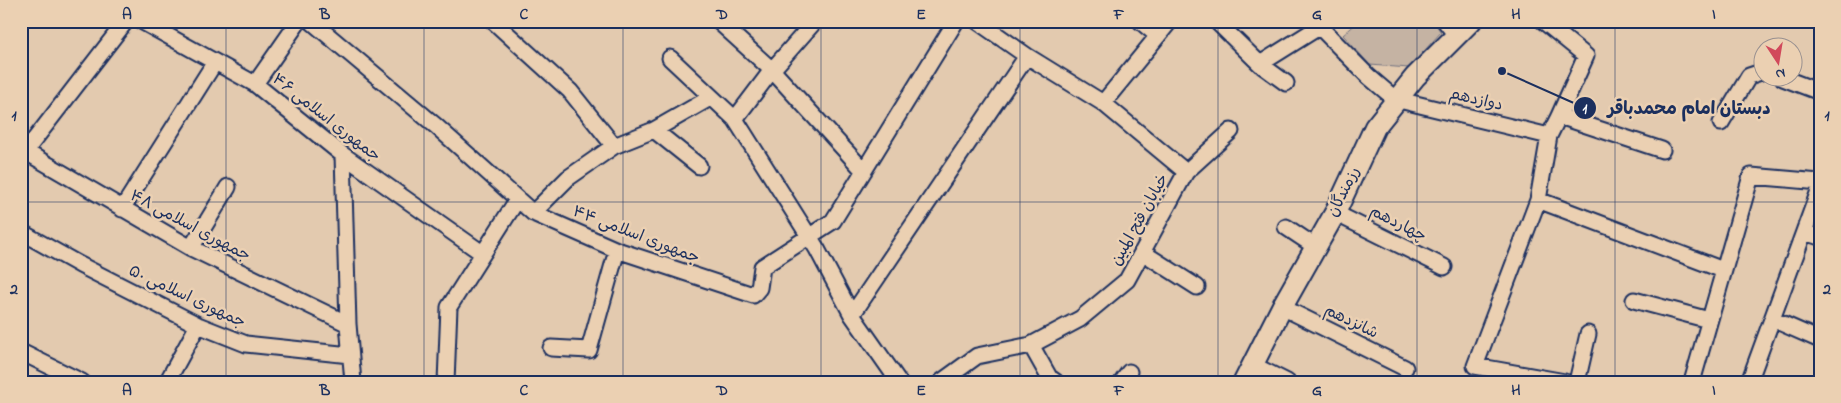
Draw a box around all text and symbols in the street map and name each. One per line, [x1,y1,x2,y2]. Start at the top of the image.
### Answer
text: A [122,3,132,27]
text: B [319,3,331,27]
text: C [520,3,529,27]
text: D [715,3,728,27]
text: E [916,3,926,27]
text: F [1113,3,1125,27]
text: G [1312,3,1322,27]
text: H [1511,3,1521,27]
text: I [1712,3,1716,27]
north arrow [1754,38,1804,88]
text: N [1774,62,1787,85]
street label: جمهوری اسلامی ۴۶ [267,68,385,168]
street label: دوازدهم [1447,82,1505,118]
callout: دبستان امام محمدباقر [1573,91,1781,124]
text: دبستان امام محمدباقر [1606,97,1771,123]
text: 1 [1583,98,1588,120]
text: 1 [11,104,17,128]
text: 1 [1824,104,1830,128]
street label: رزمندگان [1321,163,1367,221]
street label: خیابان فتح المبین [1105,170,1175,270]
street label: جمهوری اسلامی ۴۸ [125,184,255,268]
street label: چهاردهم [1365,199,1431,249]
street label: جمهوری اسلامی ۴۴ [569,200,703,270]
street label: جمهوری اسلامی ۵۰ [124,259,250,335]
text: 2 [9,278,18,302]
text: 2 [1822,278,1831,302]
street label: شانزدهم [1320,299,1382,345]
text: A [122,379,132,403]
text: B [319,379,331,403]
text: C [520,379,529,403]
text: D [715,379,728,403]
text: E [916,379,926,403]
text: F [1113,379,1125,403]
text: G [1312,379,1322,403]
text: H [1511,379,1521,403]
text: I [1712,379,1716,403]

